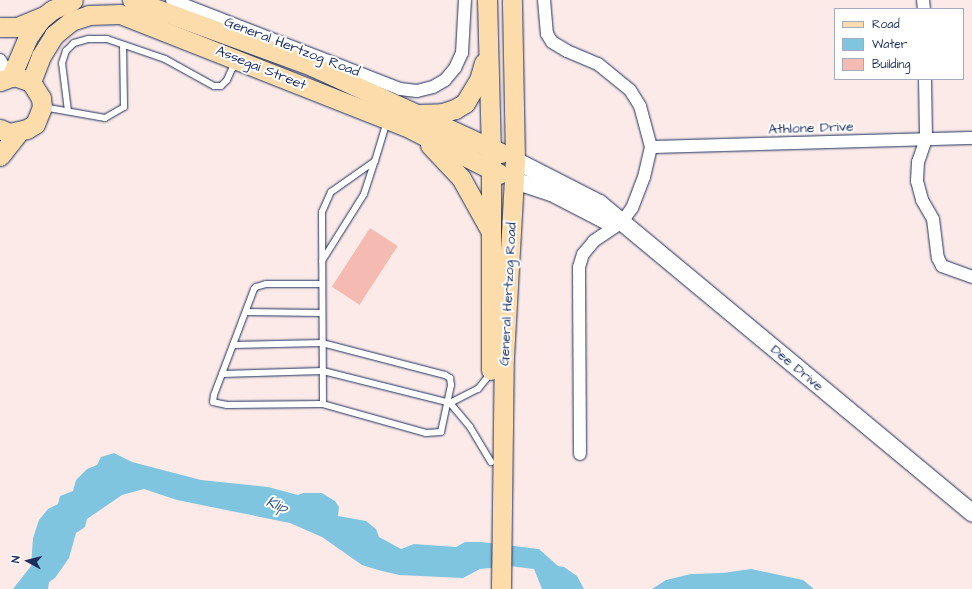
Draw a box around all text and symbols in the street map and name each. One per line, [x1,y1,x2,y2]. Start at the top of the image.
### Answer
legend [834,8,964,80]
street label: General Hertzog Road [222,13,362,81]
text: Road [872,16,900,33]
text: Water [872,36,907,53]
street label: Assegai Street [213,42,309,94]
text: Building [872,56,910,73]
street label: Athlone Drive [768,118,854,138]
street label: General Hertzog Road [496,222,520,366]
street label: Dee Drive [767,341,827,395]
water label: Klip [263,493,291,517]
north arrow [8,541,48,581]
text: N [8,555,23,564]

